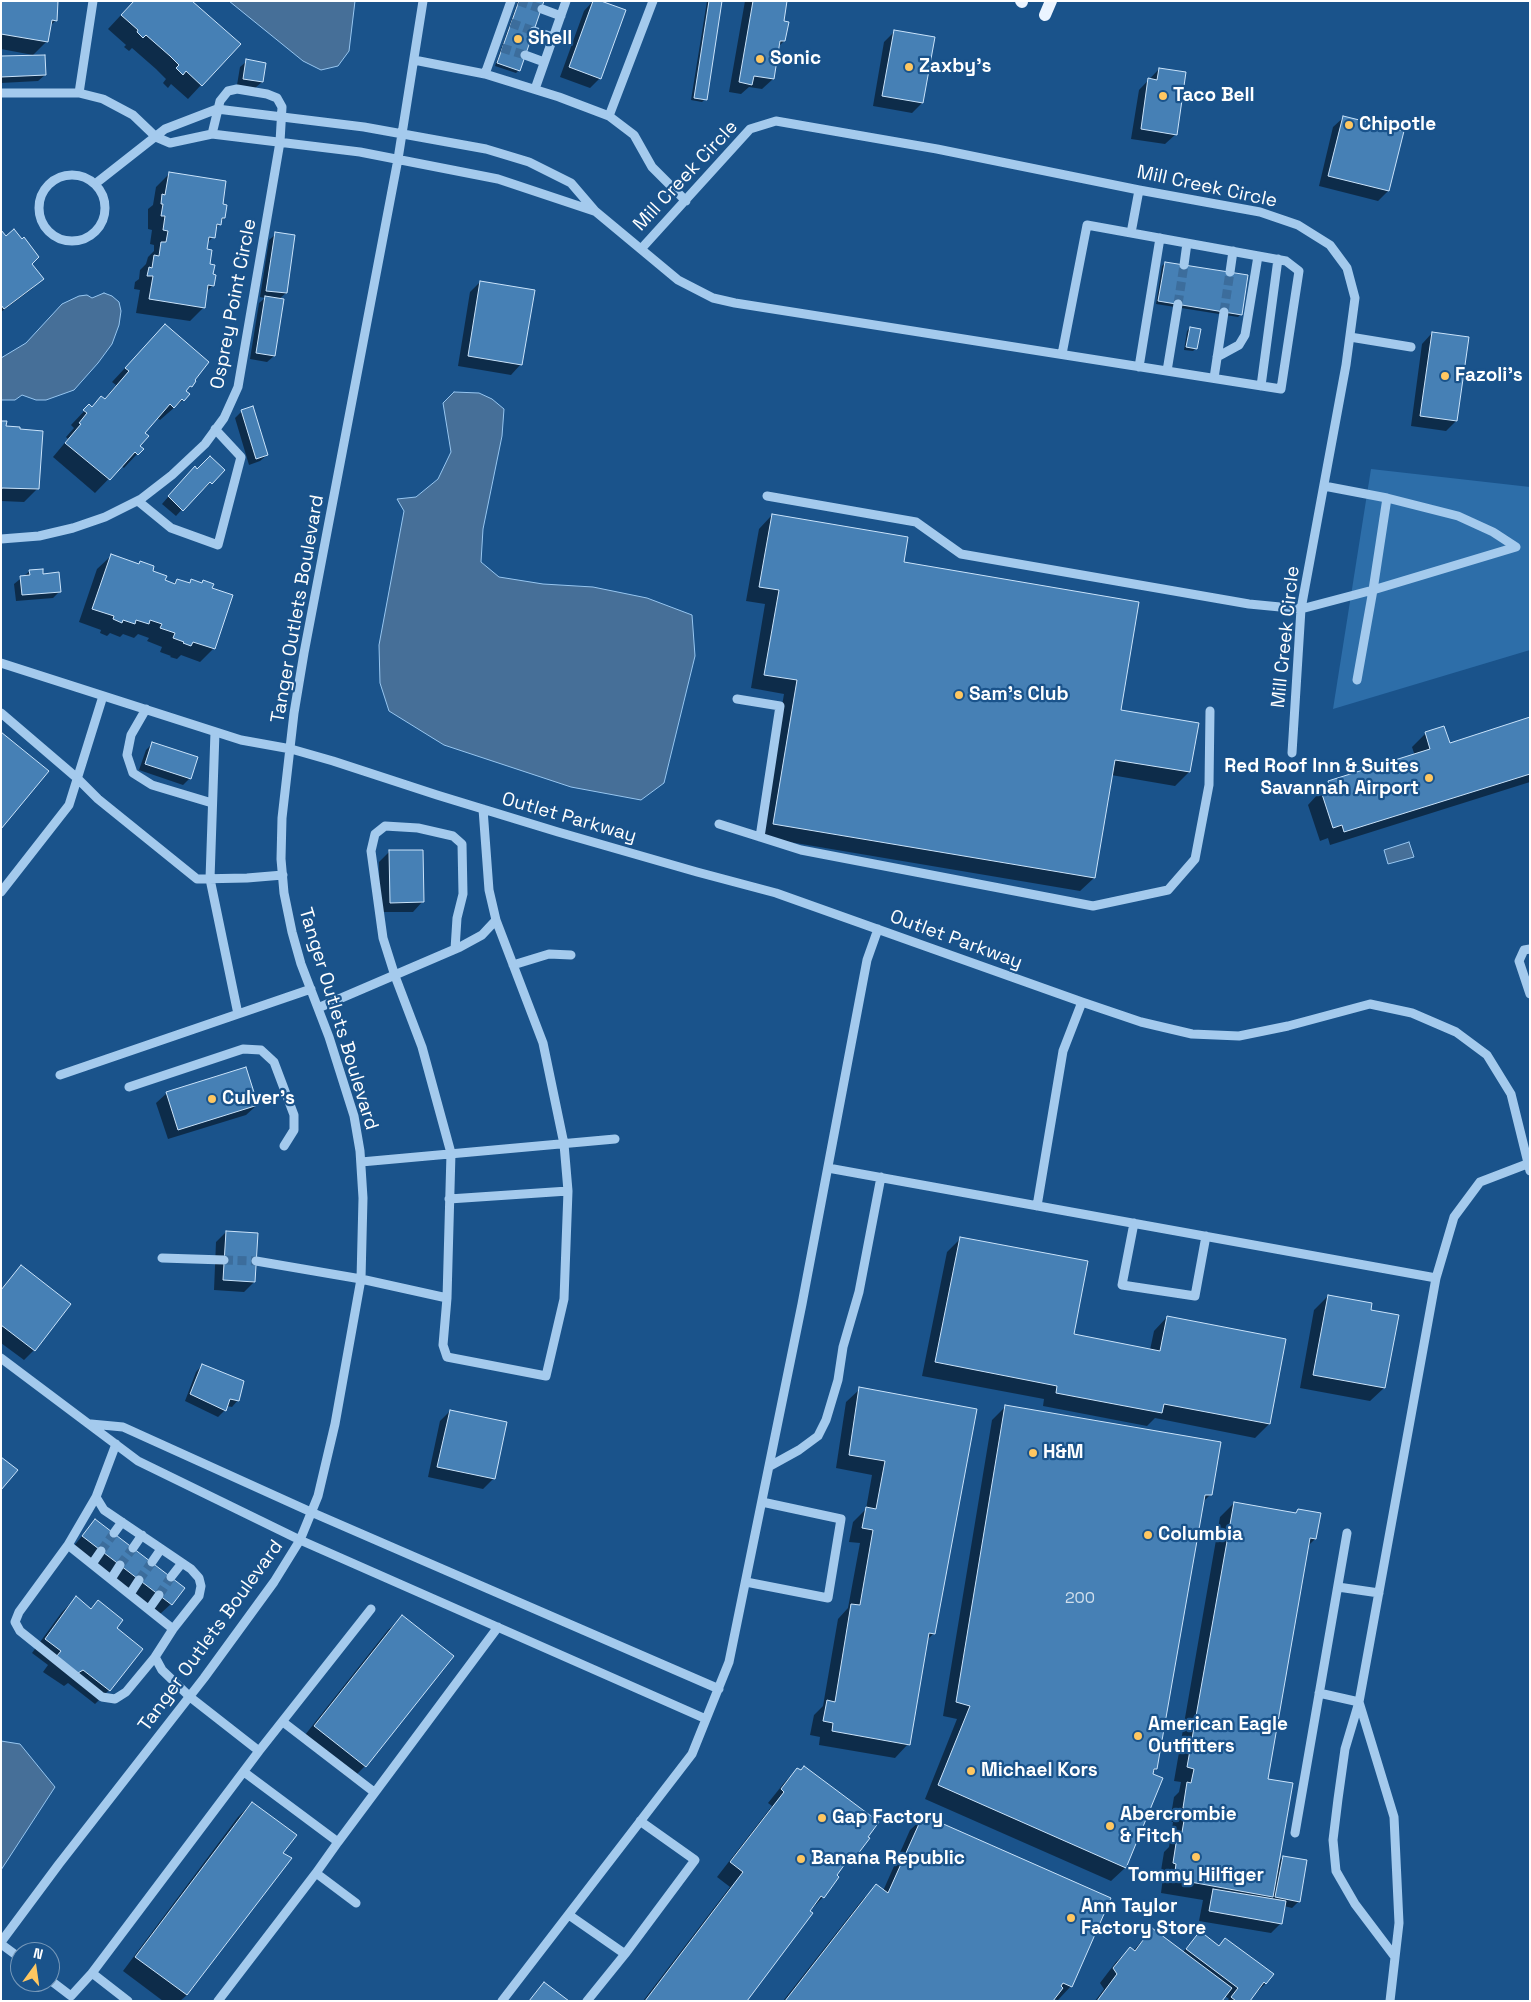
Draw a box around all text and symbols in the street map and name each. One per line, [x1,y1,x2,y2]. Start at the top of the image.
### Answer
place label: Shell [528,28,572,50]
marker: Shell [512,33,524,45]
place label: Sonic [770,48,821,70]
marker: Sonic [754,53,766,65]
place label: Zaxby's [919,56,991,78]
marker: Zaxby's [903,61,915,73]
place label: Taco Bell [1173,85,1255,107]
marker: Taco Bell [1157,90,1169,102]
place label: Chipotle [1359,114,1436,136]
street label: Mill Creek Circle [629,116,743,236]
marker: Chipotle [1343,119,1355,131]
street label: Mill Creek Circle [1135,161,1279,213]
street label: Osprey Point Circle [206,217,262,391]
place label: Fazoli's [1455,365,1523,387]
marker: Fazoli's [1439,370,1451,382]
street label: Tanger Outlets Boulevard [267,493,329,725]
street label: Mill Creek Circle [1267,565,1305,709]
place label: Sam's Club [969,684,1069,706]
marker: Sam's Club [953,689,965,701]
place label: Red Roof Inn & Suites Savannah Airport [1224,756,1419,800]
marker: Red Roof Inn & Suites Savannah Airport [1423,772,1435,784]
street label: Outlet Parkway [499,788,639,848]
street label: Tanger Outlets Boulevard [293,905,383,1133]
street label: Outlet Parkway [887,905,1025,975]
place label: Culver's [222,1088,295,1110]
marker: Culver's [206,1093,218,1105]
place label: H&M [1043,1442,1083,1464]
marker: H&M [1027,1447,1039,1459]
place label: Columbia [1158,1524,1243,1546]
marker: Columbia [1142,1529,1154,1541]
street label: Tanger Outlets Boulevard [134,1536,288,1736]
house number: 200 [1065,1589,1095,1609]
place label: American Eagle Outfitters [1148,1714,1288,1758]
marker: American Eagle Outfitters [1132,1730,1144,1742]
place label: Michael Kors [981,1760,1098,1782]
marker: Michael Kors [965,1765,977,1777]
place label: Abercrombie & Fitch [1120,1804,1237,1848]
place label: Gap Factory [832,1807,943,1829]
marker: Gap Factory [816,1812,828,1824]
marker: Abercrombie & Fitch [1104,1820,1116,1832]
place label: Banana Republic [811,1848,965,1870]
marker: Tommy Hilfiger [1190,1851,1202,1863]
marker: Banana Republic [795,1853,807,1865]
place label: Tommy Hilfiger [1128,1865,1264,1887]
place label: Ann Taylor Factory Store [1081,1896,1206,1940]
marker: Ann Taylor Factory Store [1065,1912,1077,1924]
north arrow [10,1942,60,1992]
text: N [32,1944,45,1963]

